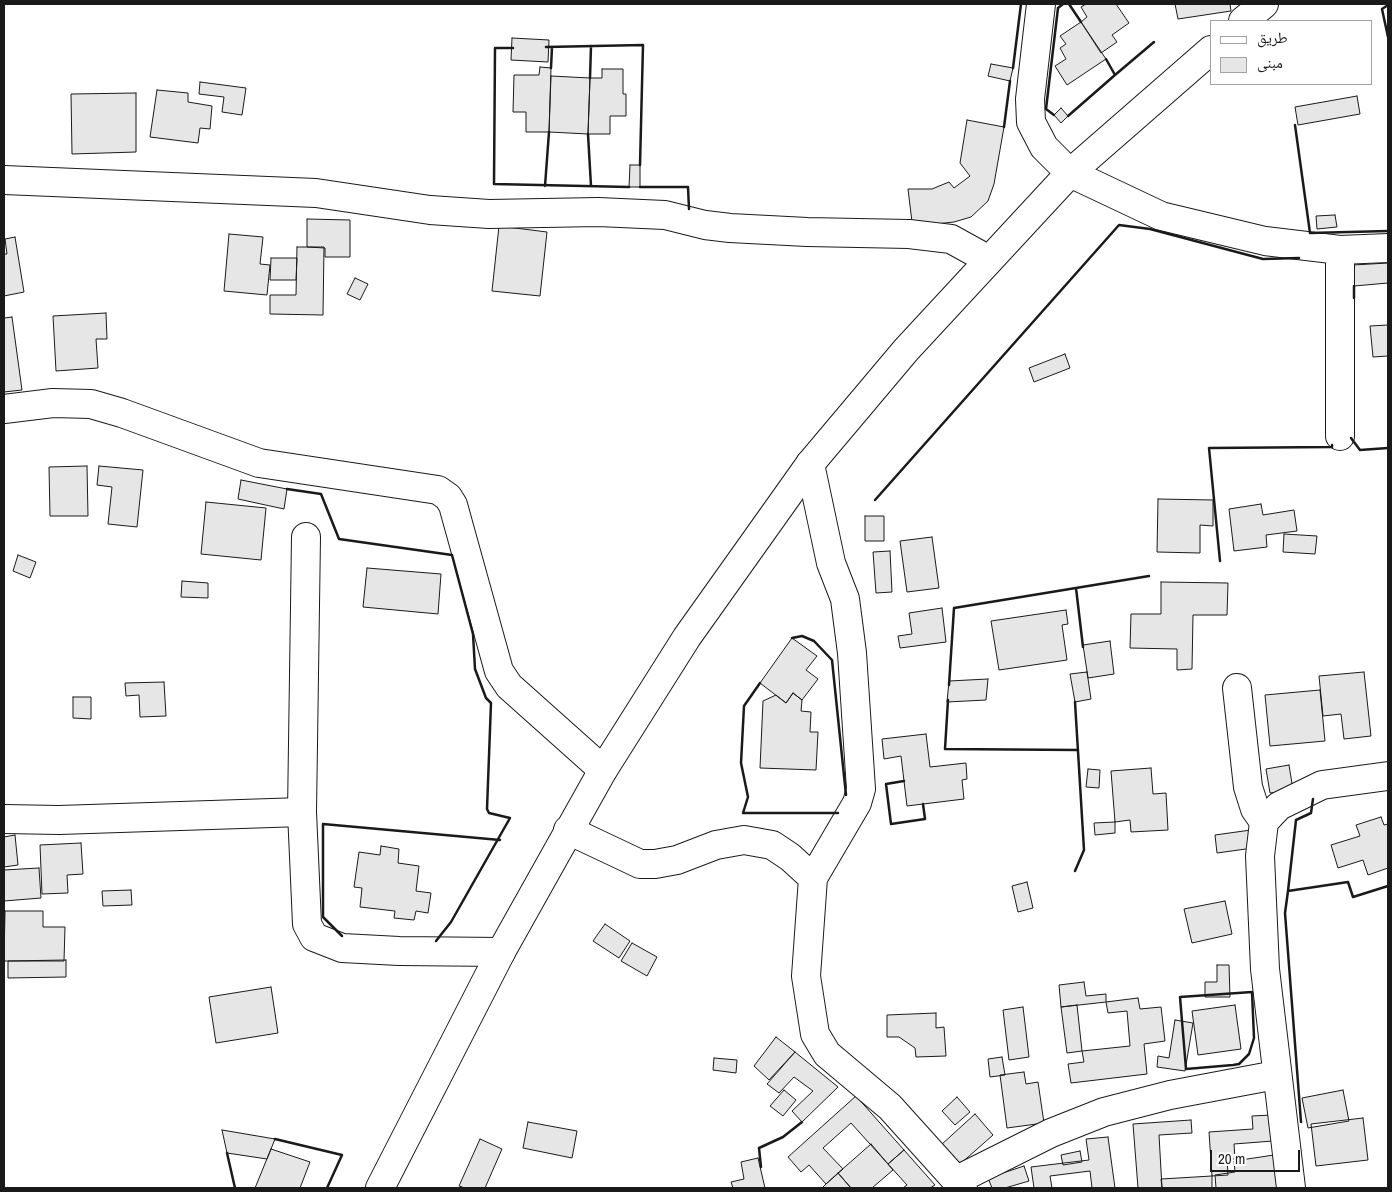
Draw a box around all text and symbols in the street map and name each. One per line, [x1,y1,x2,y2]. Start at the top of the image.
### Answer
legend [1210,20,1372,85]
text: طريق [1257,27,1288,48]
text: مبنى [1257,52,1283,73]
scale bar [1212,1140,1302,1172]
text: 20 m [1218,1148,1245,1169]

